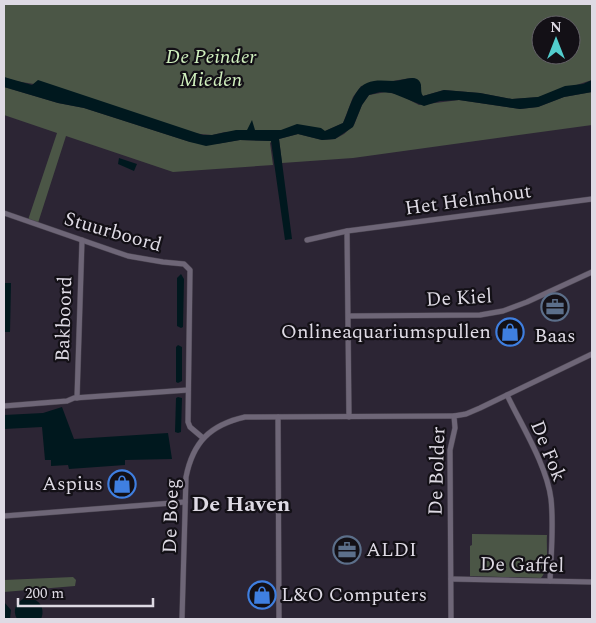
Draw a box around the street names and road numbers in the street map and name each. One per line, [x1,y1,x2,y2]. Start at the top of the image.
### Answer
street label: Het Helmhout [403,176,533,224]
street label: Stuurboord [61,204,165,260]
street label: Bakboord [48,276,80,362]
street label: De Kiel [425,281,493,315]
street label: De Fok [522,416,574,486]
street label: De Bolder [420,426,454,516]
street label: De Boeg [155,478,187,554]
street label: De Gaffel [480,549,564,581]

